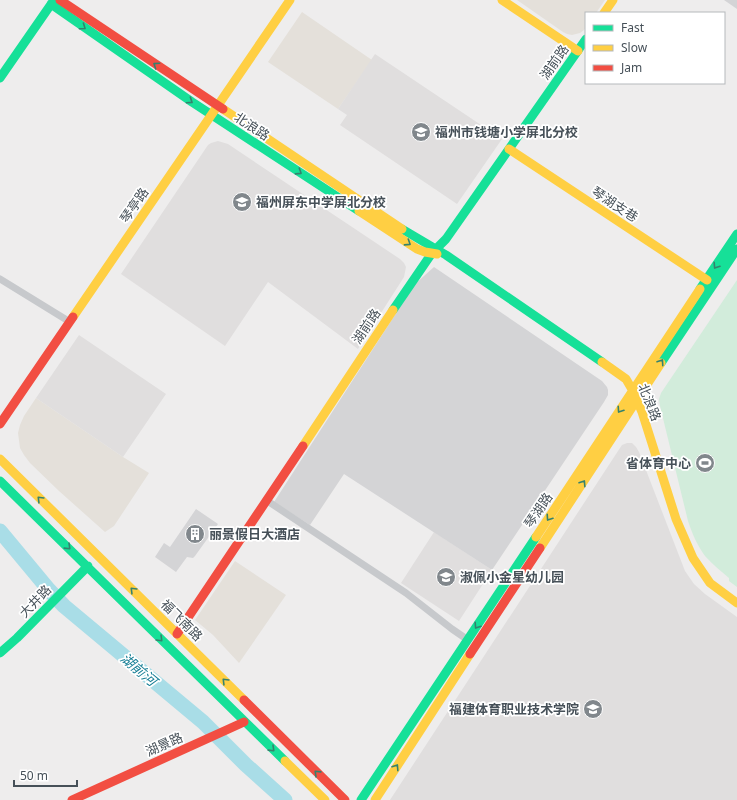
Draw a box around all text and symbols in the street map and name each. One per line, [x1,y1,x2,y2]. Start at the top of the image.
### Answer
legend [585,12,725,84]
text: Fast [621,19,645,36]
one-way arrow [79,22,86,29]
text: Slow [621,39,648,56]
street label: 湖前路 [535,41,573,83]
text: Jam [620,59,642,76]
one-way arrow [153,62,160,69]
one-way arrow [186,96,193,104]
street label: 北浪路 [231,108,273,144]
school or university icon: 福州市钱塘小学屏北分校 [410,121,432,143]
place label: 福州市钱塘小学屏北分校 [435,123,578,141]
one-way arrow [295,167,302,175]
street label: 琴湖支巷 [588,182,642,226]
street label: 琴亭路 [116,184,152,226]
school or university icon: 福州屏东中学屏北分校 [231,191,253,213]
place label: 福州屏东中学屏北分校 [256,193,386,211]
one-way arrow [404,238,411,246]
one-way arrow [713,262,721,269]
street label: 湖前路 [348,305,384,347]
one-way arrow [657,360,664,367]
street label: 北浪路 [634,381,666,423]
one-way arrow [618,405,625,412]
sports icon: 省体育中心 [694,452,716,474]
place label: 省体育中心 [626,454,691,472]
one-way arrow [578,480,585,487]
street label: 琴湖路 [520,489,556,531]
one-way arrow [37,496,45,504]
one-way arrow [546,514,553,521]
building icon: 丽景假日大酒店 [184,523,206,545]
place label: 丽景假日大酒店 [209,525,300,543]
one-way arrow [63,542,71,550]
school or university icon: 淑佩小金星幼儿园 [435,566,457,588]
place label: 淑佩小金星幼儿园 [460,568,564,586]
street label: 大井路 [15,581,55,621]
one-way arrow [130,587,138,595]
street label: 福飞南路 [157,595,207,645]
one-way arrow [474,622,482,629]
one-way arrow [155,634,163,642]
water label: 湖前河 [117,648,163,692]
one-way arrow [222,679,230,686]
school or university icon: 福建体育职业技术学院 [582,698,604,720]
place label: 福建体育职业技术学院 [449,700,579,718]
street label: 湖景路 [143,728,185,760]
one-way arrow [267,744,275,752]
scale bar [14,762,77,788]
one-way arrow [391,765,398,772]
text: 50 m [20,767,48,784]
one-way arrow [314,770,322,778]

